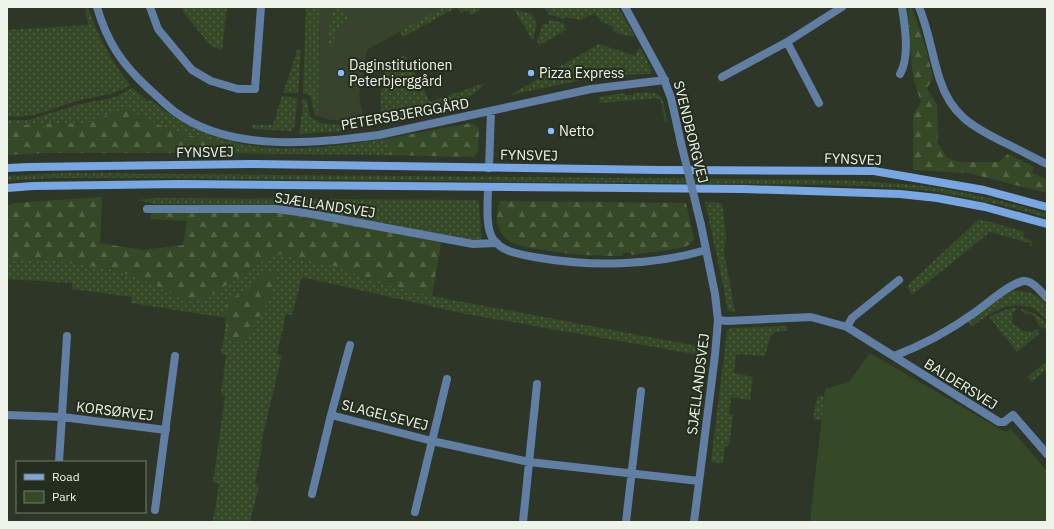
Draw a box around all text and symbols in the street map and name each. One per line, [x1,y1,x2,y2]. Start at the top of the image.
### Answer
place label: Daginstitutionen Peterbjerggård [349,56,453,90]
place label: Pizza Express [539,64,625,82]
marker: Daginstitutionen Peterbjerggård [336,68,346,78]
marker: Pizza Express [526,68,536,78]
street label: SVENDBORGVEJ [670,79,712,185]
street label: PETERSBJERGGÅRD [339,93,470,134]
place label: Netto [559,122,594,140]
marker: Netto [546,126,556,136]
street label: FYNSVEJ [176,142,234,162]
street label: FYNSVEJ [500,145,558,165]
street label: FYNSVEJ [824,149,882,169]
street label: SJÆLLANDSVEJ [273,188,377,222]
street label: SJÆLLANDSVEJ [683,332,713,436]
street label: BALDERSVEJ [921,354,1001,414]
street label: SLAGELSEVEJ [340,396,430,434]
street label: KORSØRVEJ [75,397,155,425]
legend [16,461,146,513]
text: Road [52,469,80,484]
text: Park [52,489,77,504]

